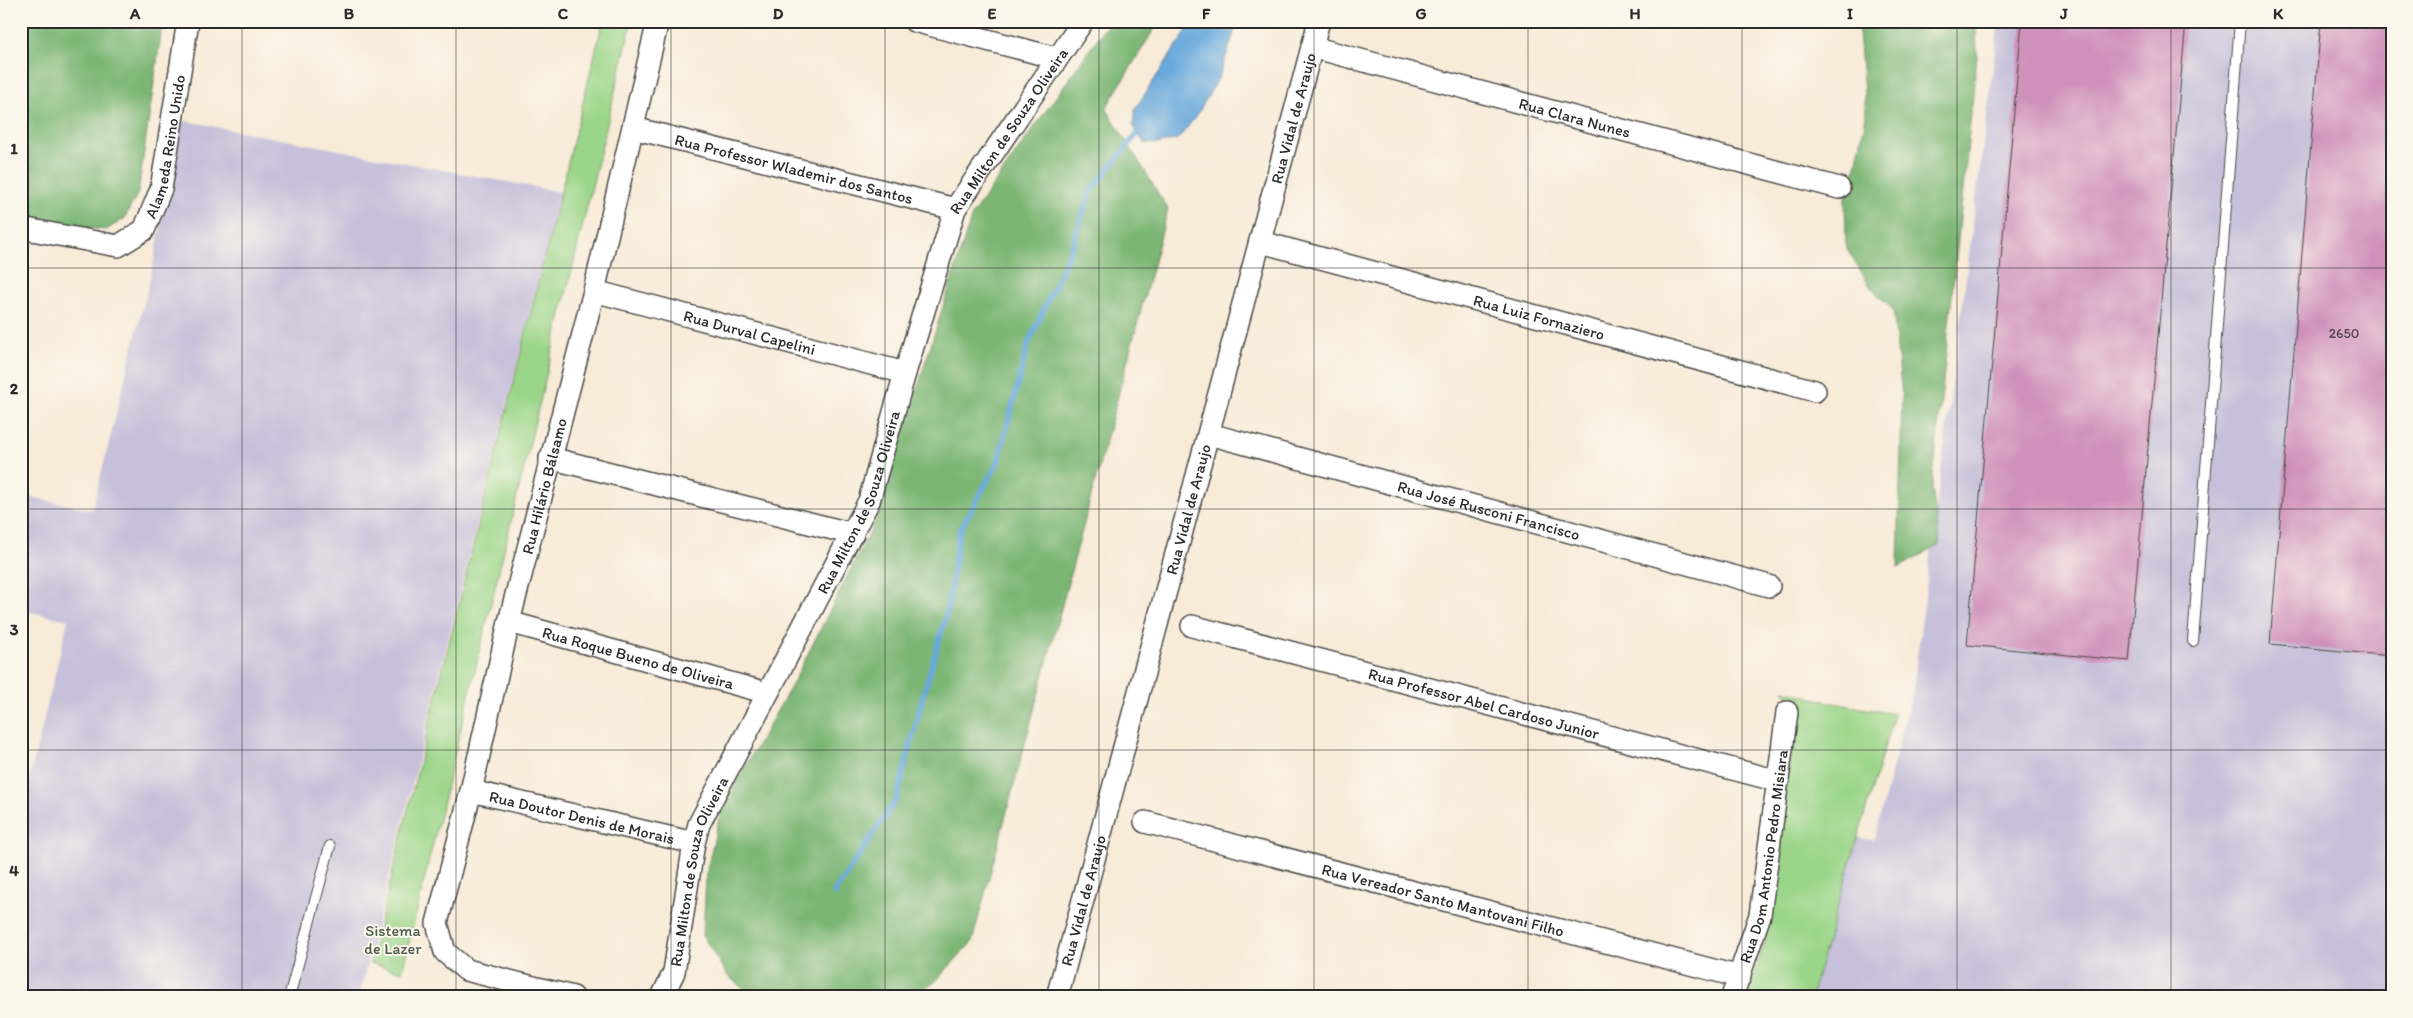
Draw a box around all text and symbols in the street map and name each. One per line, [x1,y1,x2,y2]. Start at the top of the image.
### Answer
text: A [129,4,141,23]
text: B [344,4,355,23]
text: C [558,4,569,23]
text: D [773,4,784,23]
text: E [988,4,997,23]
text: F [1202,4,1211,23]
text: G [1415,4,1427,23]
text: H [1629,4,1641,23]
text: I [1847,4,1853,23]
text: J [2059,4,2068,23]
text: K [2273,4,2284,23]
street label: Rua Milton de Souza Oliveira [945,44,1072,218]
street label: Rua Vidal de Araujo [1267,51,1320,186]
street label: Alameda Reino Unido [141,73,189,221]
street label: Rua Clara Nunes [1517,94,1632,142]
street label: Rua Professor Wlademir dos Santos [673,130,915,208]
text: 1 [10,139,18,158]
street label: Rua Luiz Fornaziero [1471,291,1607,344]
street label: Rua Durval Capelini [682,306,817,359]
house number: 2650 [2329,325,2359,342]
text: 2 [10,379,19,398]
street label: Rua Milton de Souza Oliveira [813,408,904,597]
street label: Rua Hilário Bálsamo [518,416,571,556]
street label: Rua Vidal de Araujo [1162,442,1215,577]
street label: Rua José Rusconi Francisco [1395,477,1582,544]
text: 3 [10,620,19,639]
street label: Rua Roque Bueno de Oliveira [540,623,737,694]
street label: Rua Professor Abel Cardoso Junior [1366,664,1602,743]
street label: Rua Dom Antonio Pedro Misiara [1735,748,1792,966]
street label: Rua Milton de Souza Oliveira [666,773,733,968]
street label: Rua Doutor Denis de Morais [487,787,676,848]
street label: Rua Vidal de Araujo [1057,833,1110,968]
street label: Rua Vereador Santo Mantovani Filho [1320,859,1566,941]
text: 4 [9,861,19,880]
park label: Sistema de Lazer [364,921,422,958]

